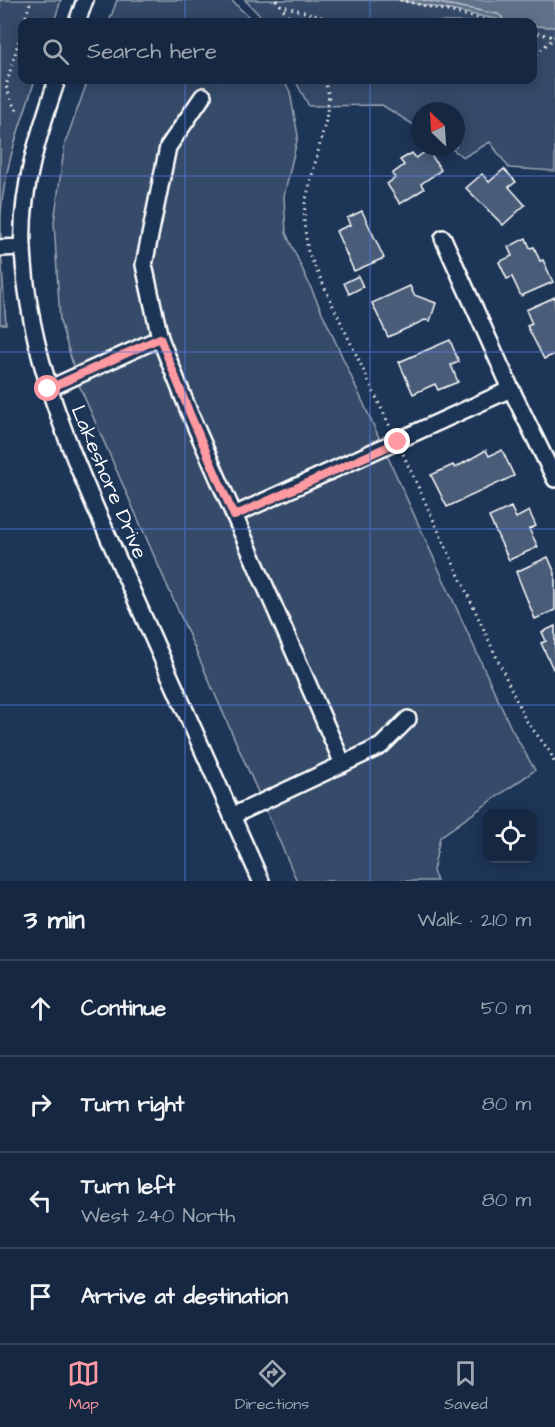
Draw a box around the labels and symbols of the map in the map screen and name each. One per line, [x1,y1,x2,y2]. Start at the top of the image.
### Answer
north arrow [411,102,465,156]
route start [34,375,60,401]
street label: Lakeshore Drive [64,401,154,563]
route end [384,428,410,454]

